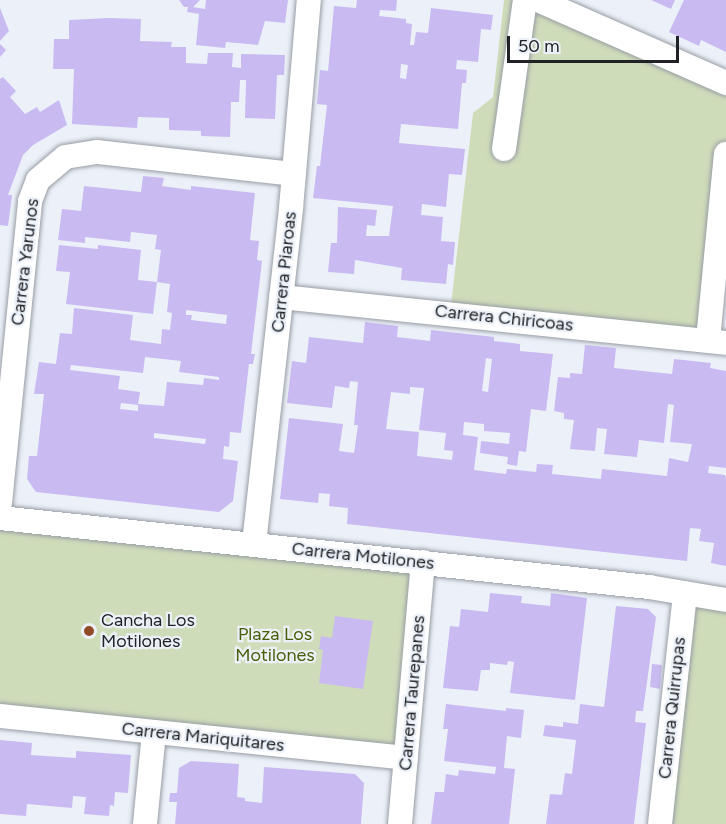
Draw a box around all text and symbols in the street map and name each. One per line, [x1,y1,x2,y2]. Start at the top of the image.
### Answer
scale bar [510,24,682,62]
text: 50 m [518,35,560,57]
street label: Carrera Yarunos [6,197,44,327]
street label: Carrera Piaroas [267,210,301,334]
street label: Carrera Chiricoas [434,300,574,336]
street label: Carrera Motilones [291,538,435,574]
place label: Cancha Los Motilones [101,610,195,652]
street label: Carrera Taurepanes [394,614,430,772]
marker: Cancha Los Motilones [82,624,96,638]
park label: Plaza Los Motilones [235,624,315,666]
street label: Carrera Quirrupas [654,636,690,780]
street label: Carrera Mariquitares [121,718,285,756]

